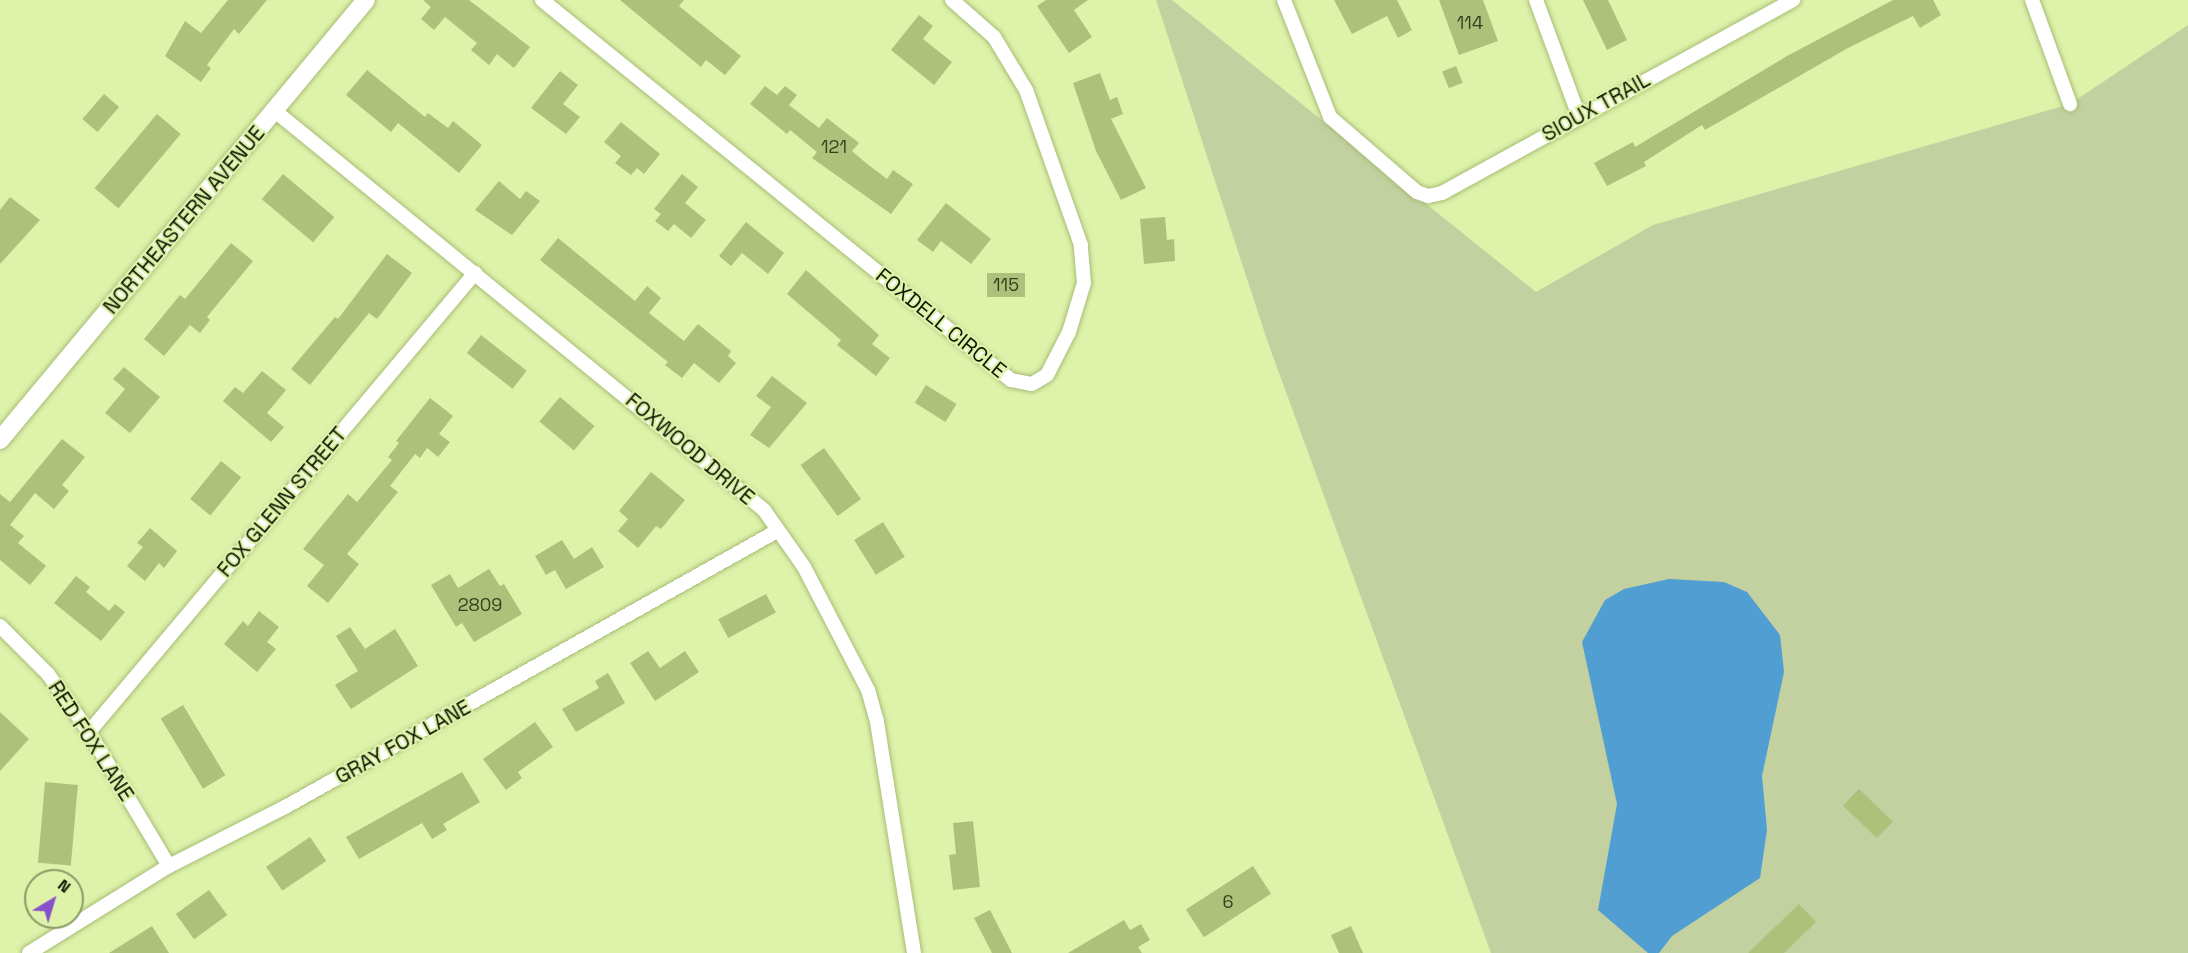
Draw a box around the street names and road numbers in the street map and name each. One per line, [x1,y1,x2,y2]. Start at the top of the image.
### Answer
street label: SIOUX TRAIL [1537,67,1655,147]
street label: NORTHEASTERN AVENUE [98,121,270,319]
street label: FOXDELL CIRCLE [871,263,1011,383]
street label: FOXWOOD DRIVE [620,388,760,510]
street label: FOX GLENN STREET [212,422,352,582]
street label: RED FOX LANE [43,676,139,806]
street label: GRAY FOX LANE [331,694,475,790]

